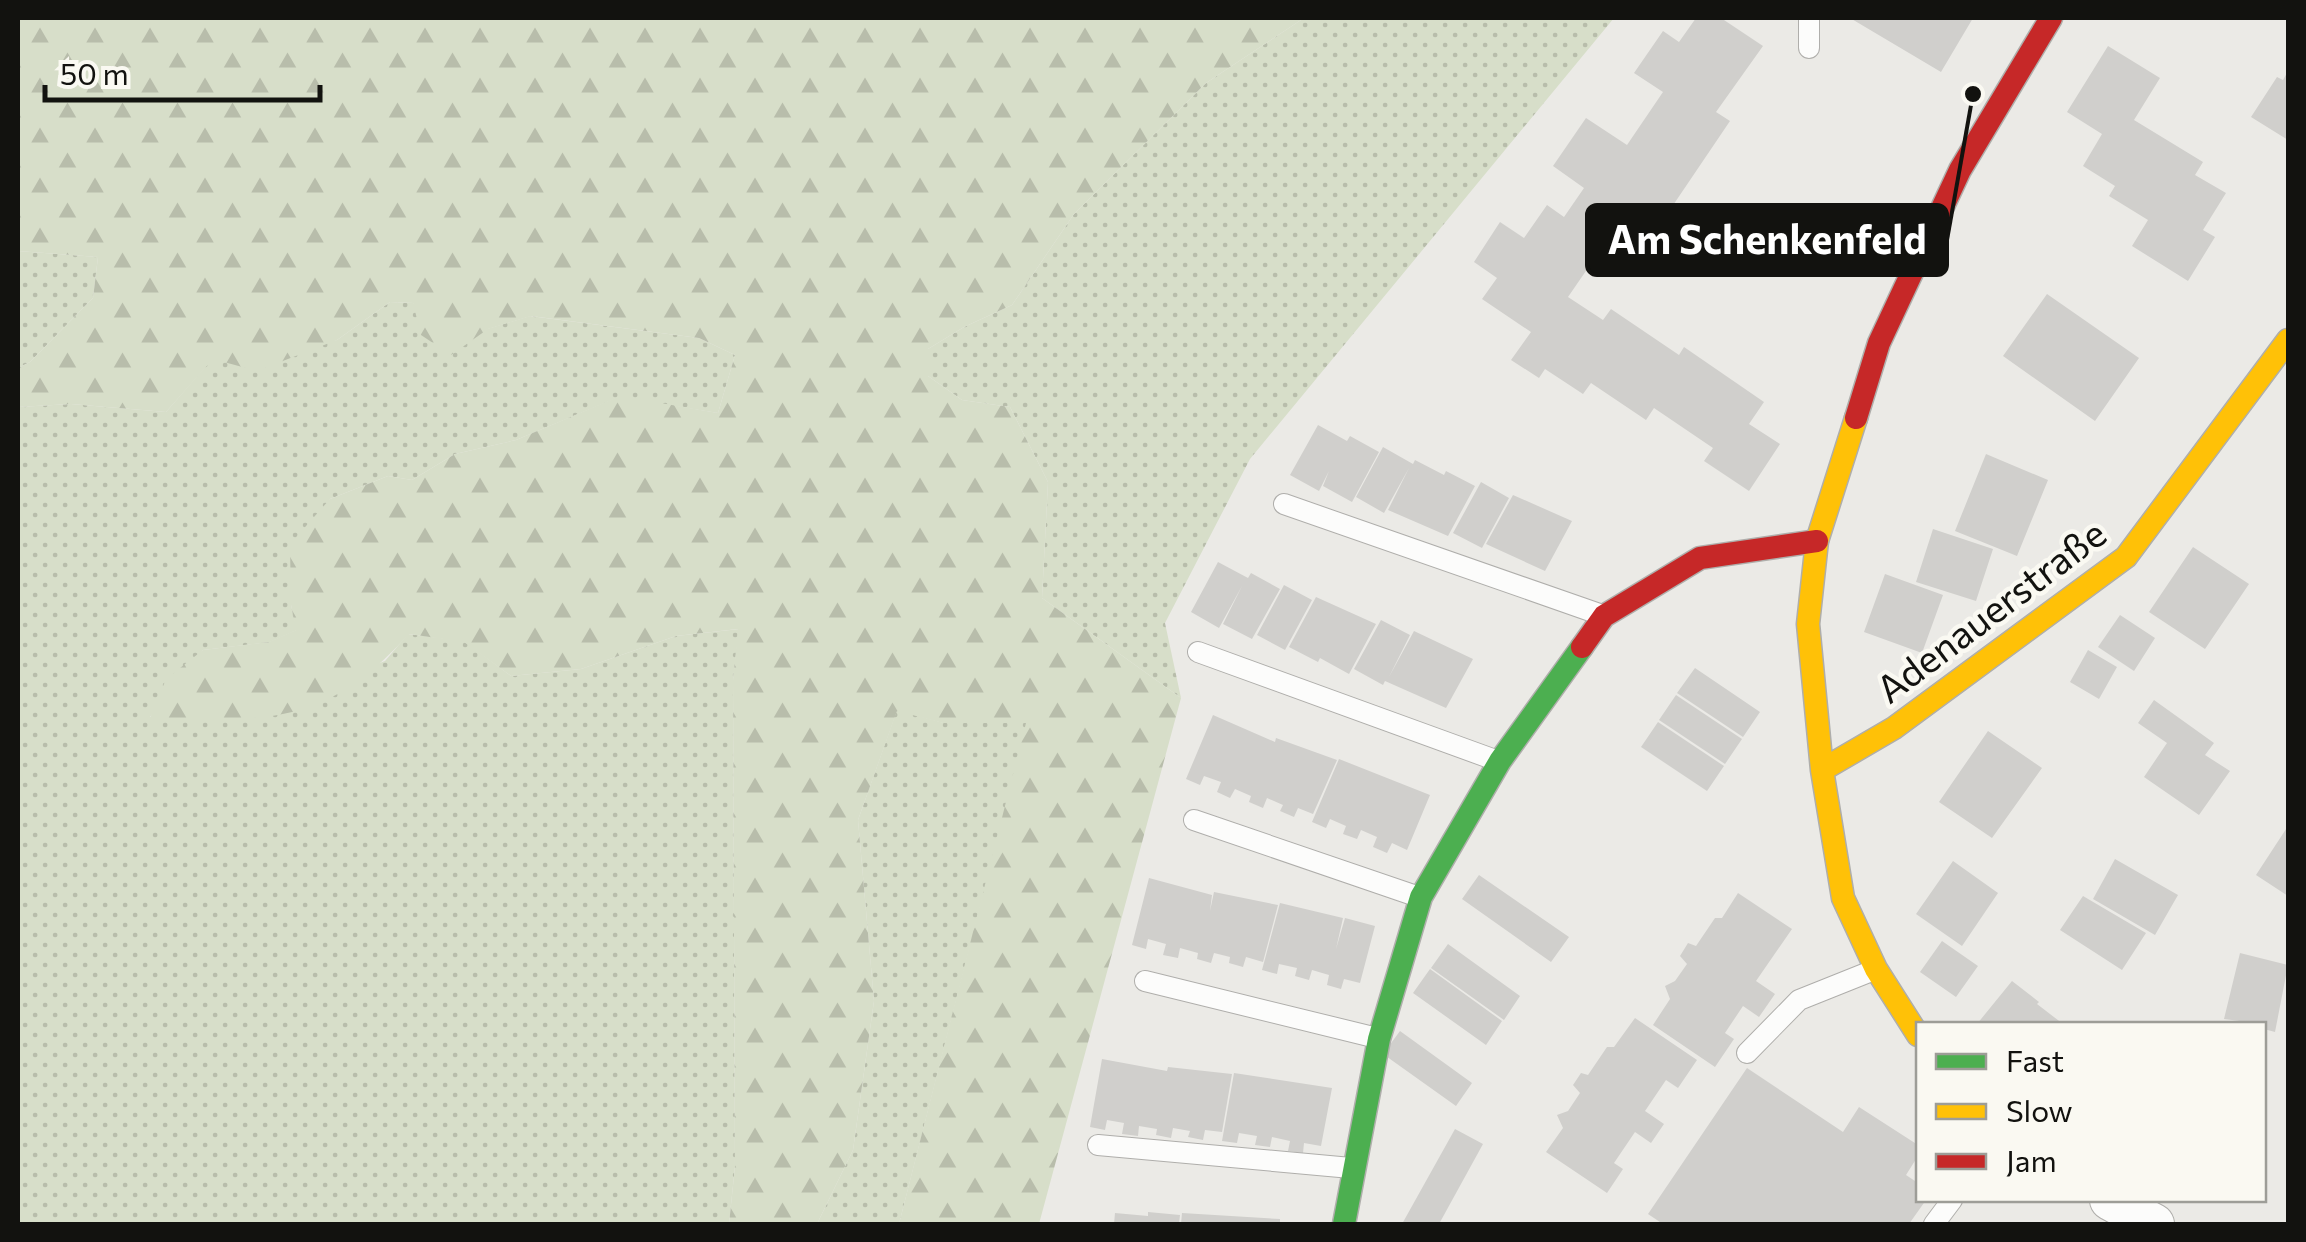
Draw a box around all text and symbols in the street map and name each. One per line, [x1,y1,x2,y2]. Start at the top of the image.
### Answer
scale bar [45,40,320,102]
text: 50 m [60,54,129,91]
callout: Am Schenkenfeld [1587,205,1947,275]
text: Am Schenkenfeld [1607,213,1927,262]
street label: Adenauerstraße [1866,508,2114,712]
legend [1916,1022,2266,1202]
text: Fast [2006,1041,2064,1078]
text: Slow [2006,1091,2073,1128]
text: Jam [2006,1141,2057,1178]

